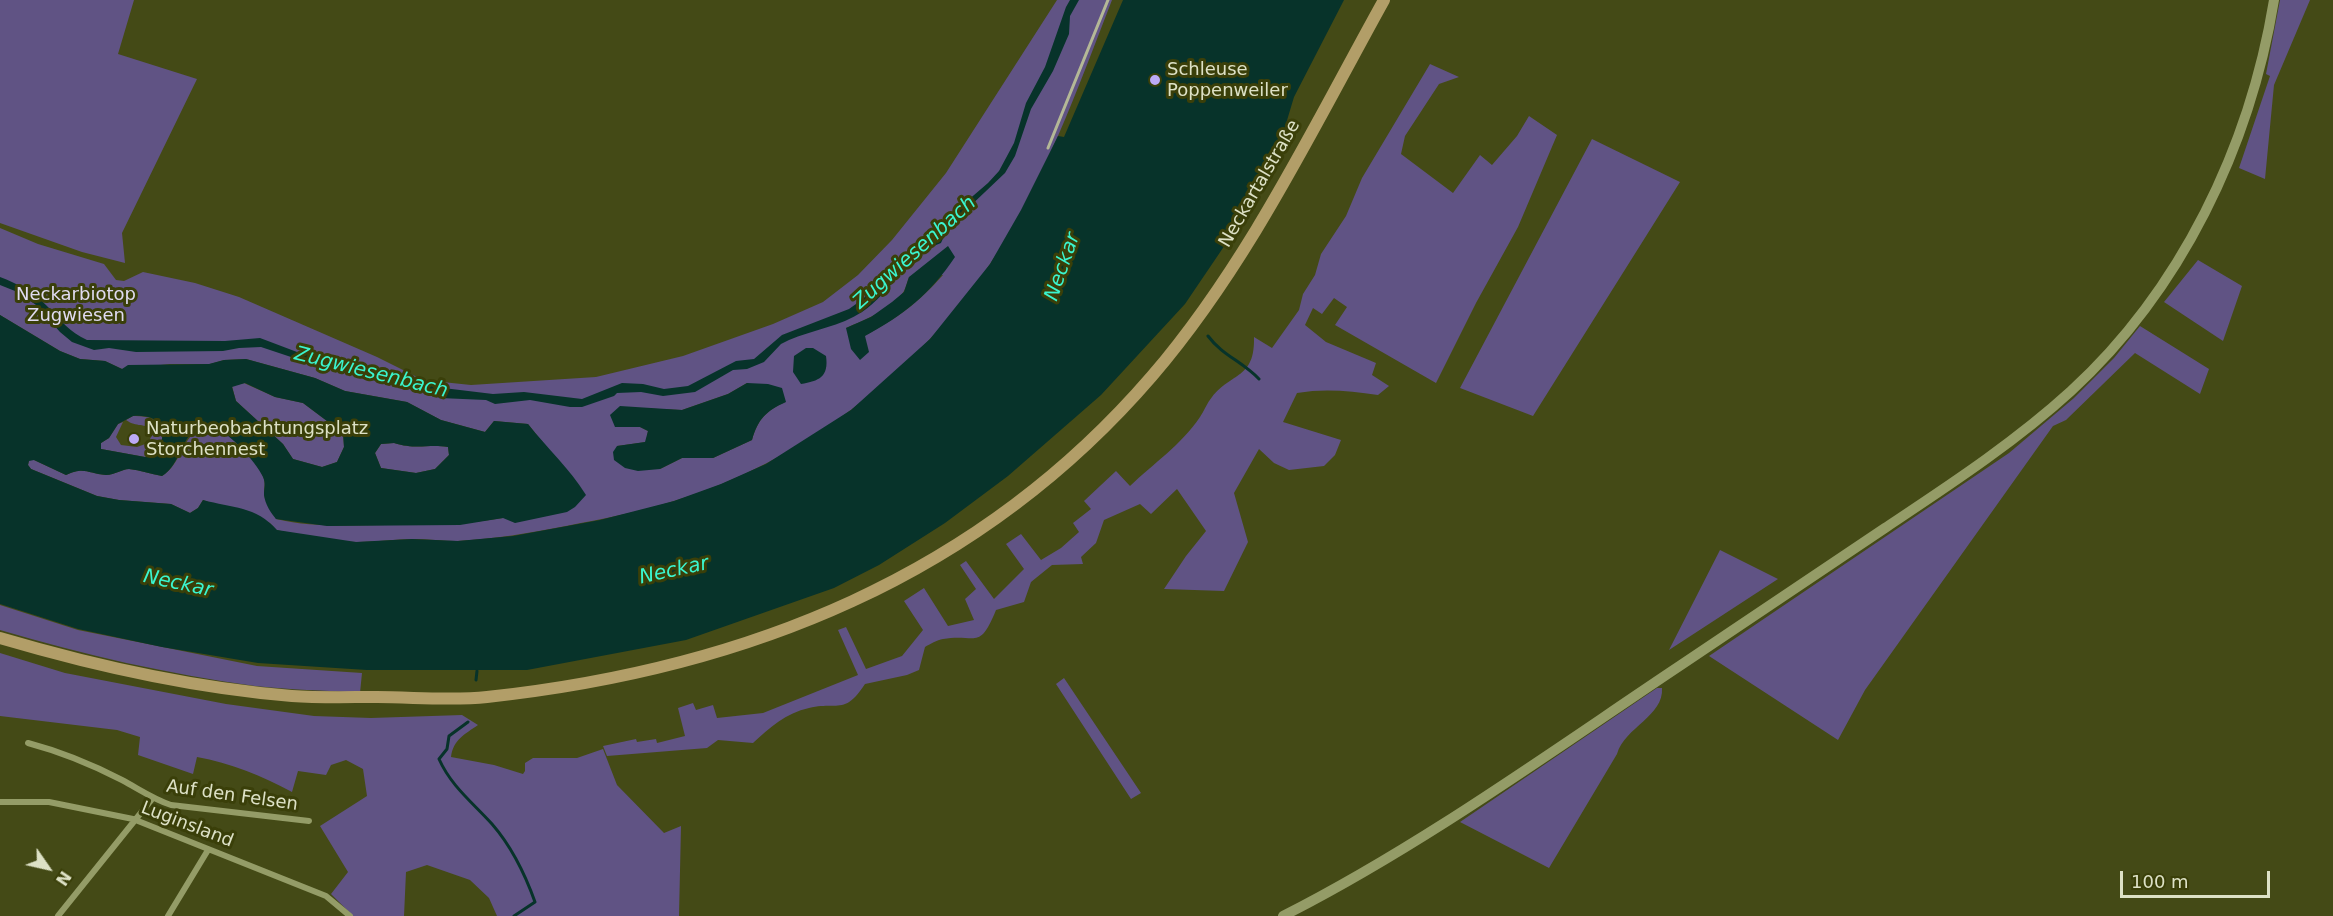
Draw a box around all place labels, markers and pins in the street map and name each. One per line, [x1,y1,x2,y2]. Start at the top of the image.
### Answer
place label: Schleuse Poppenweiler [1167,59,1288,101]
marker: Schleuse Poppenweiler [1148,73,1162,87]
place label: Naturbeobachtungsplatz Storchennest [146,418,368,460]
marker: Naturbeobachtungsplatz Storchennest [127,432,141,446]

